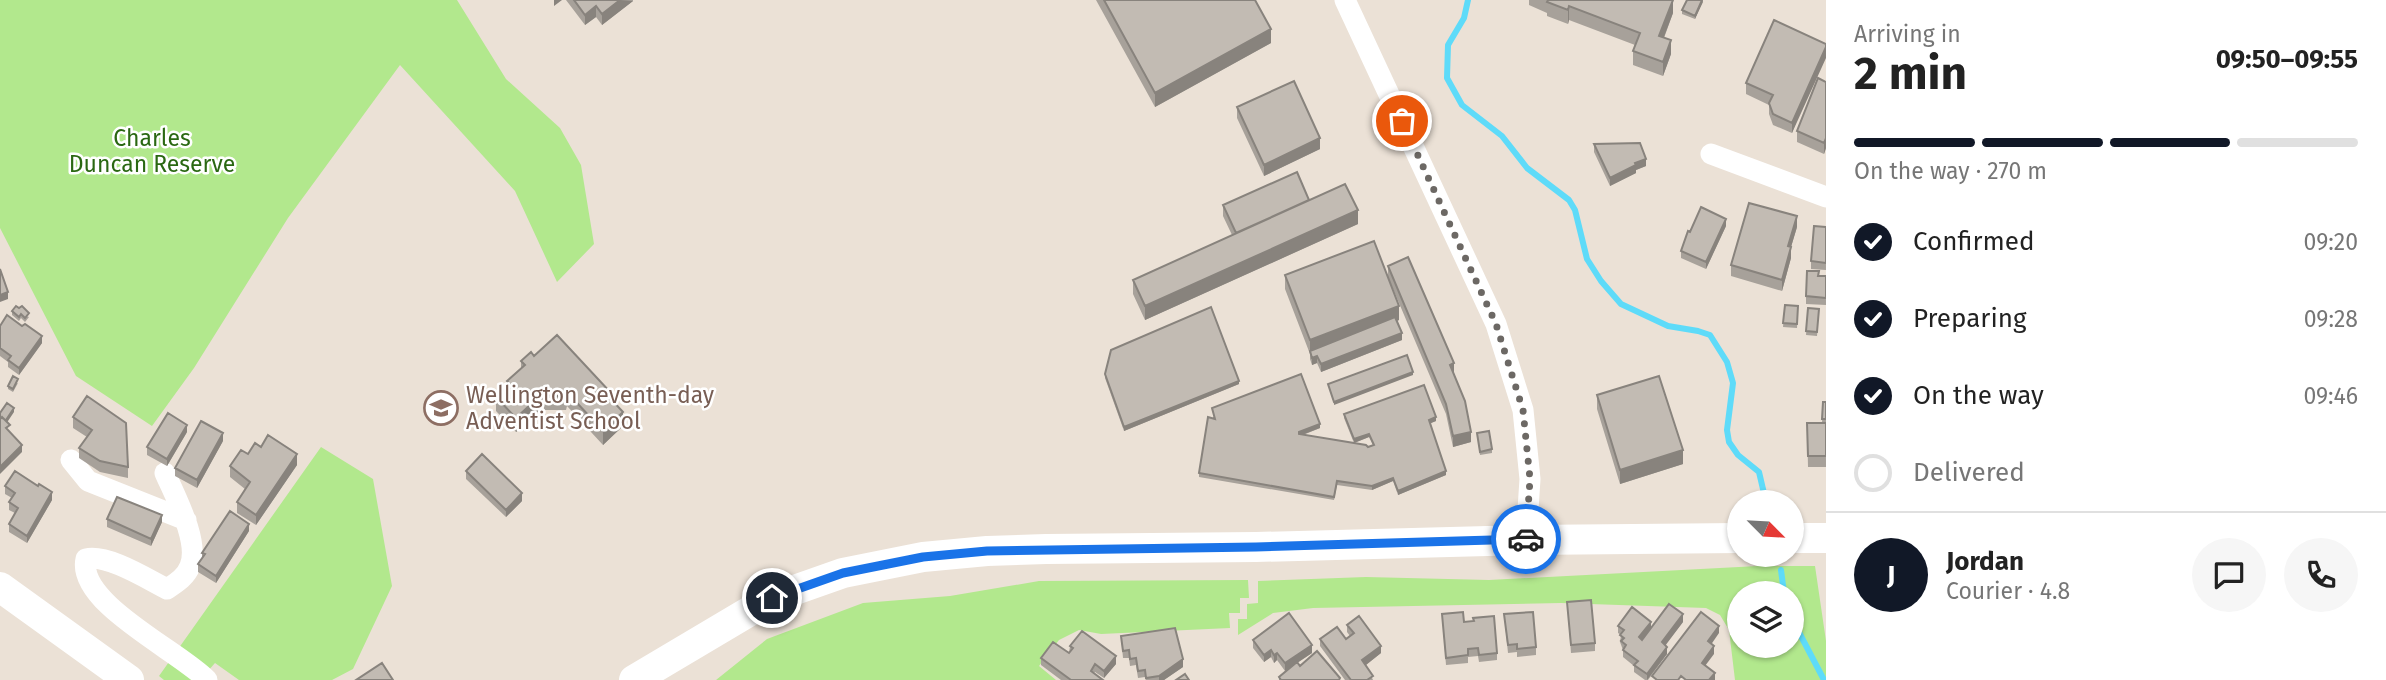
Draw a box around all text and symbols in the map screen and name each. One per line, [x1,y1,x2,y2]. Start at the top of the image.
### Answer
text: Arriving in [1854,20,1961,48]
text: 09:50–09:55 [2216,44,2358,75]
text: 2 min [1854,46,1967,101]
pin [1372,91,1432,151]
icon: bag [1383,102,1421,140]
park label: Charles Duncan Reserve [69,124,235,178]
text: On the way · 270 m [1854,157,2047,185]
icon: check [1854,223,1892,261]
text: Confirmed [1913,226,2034,257]
text: 09:20 [2304,228,2358,256]
icon: check [1854,300,1892,338]
text: Preparing [1913,303,2026,334]
text: 09:28 [2304,305,2358,333]
icon: check [1854,377,1892,415]
text: On the way [1913,380,2044,411]
place label: Wellington Seventh-day Adventist School [466,381,715,435]
text: 09:46 [2303,382,2358,410]
school or university icon: Wellington Seventh-day Adventist School [422,389,460,427]
text: Delivered [1913,457,2025,488]
north arrow [1727,490,1804,567]
map controls [1727,490,1804,658]
courier [1491,504,1561,574]
icon: car [1507,520,1545,558]
button: chat [2192,538,2266,612]
button: phone [2284,538,2358,612]
text: Jordan [1946,546,2024,577]
text: J [1887,560,1895,591]
pin [742,568,802,628]
text: Courier · 4.8 [1946,577,2070,605]
icon: home [753,579,791,617]
button: layers [1727,581,1804,658]

